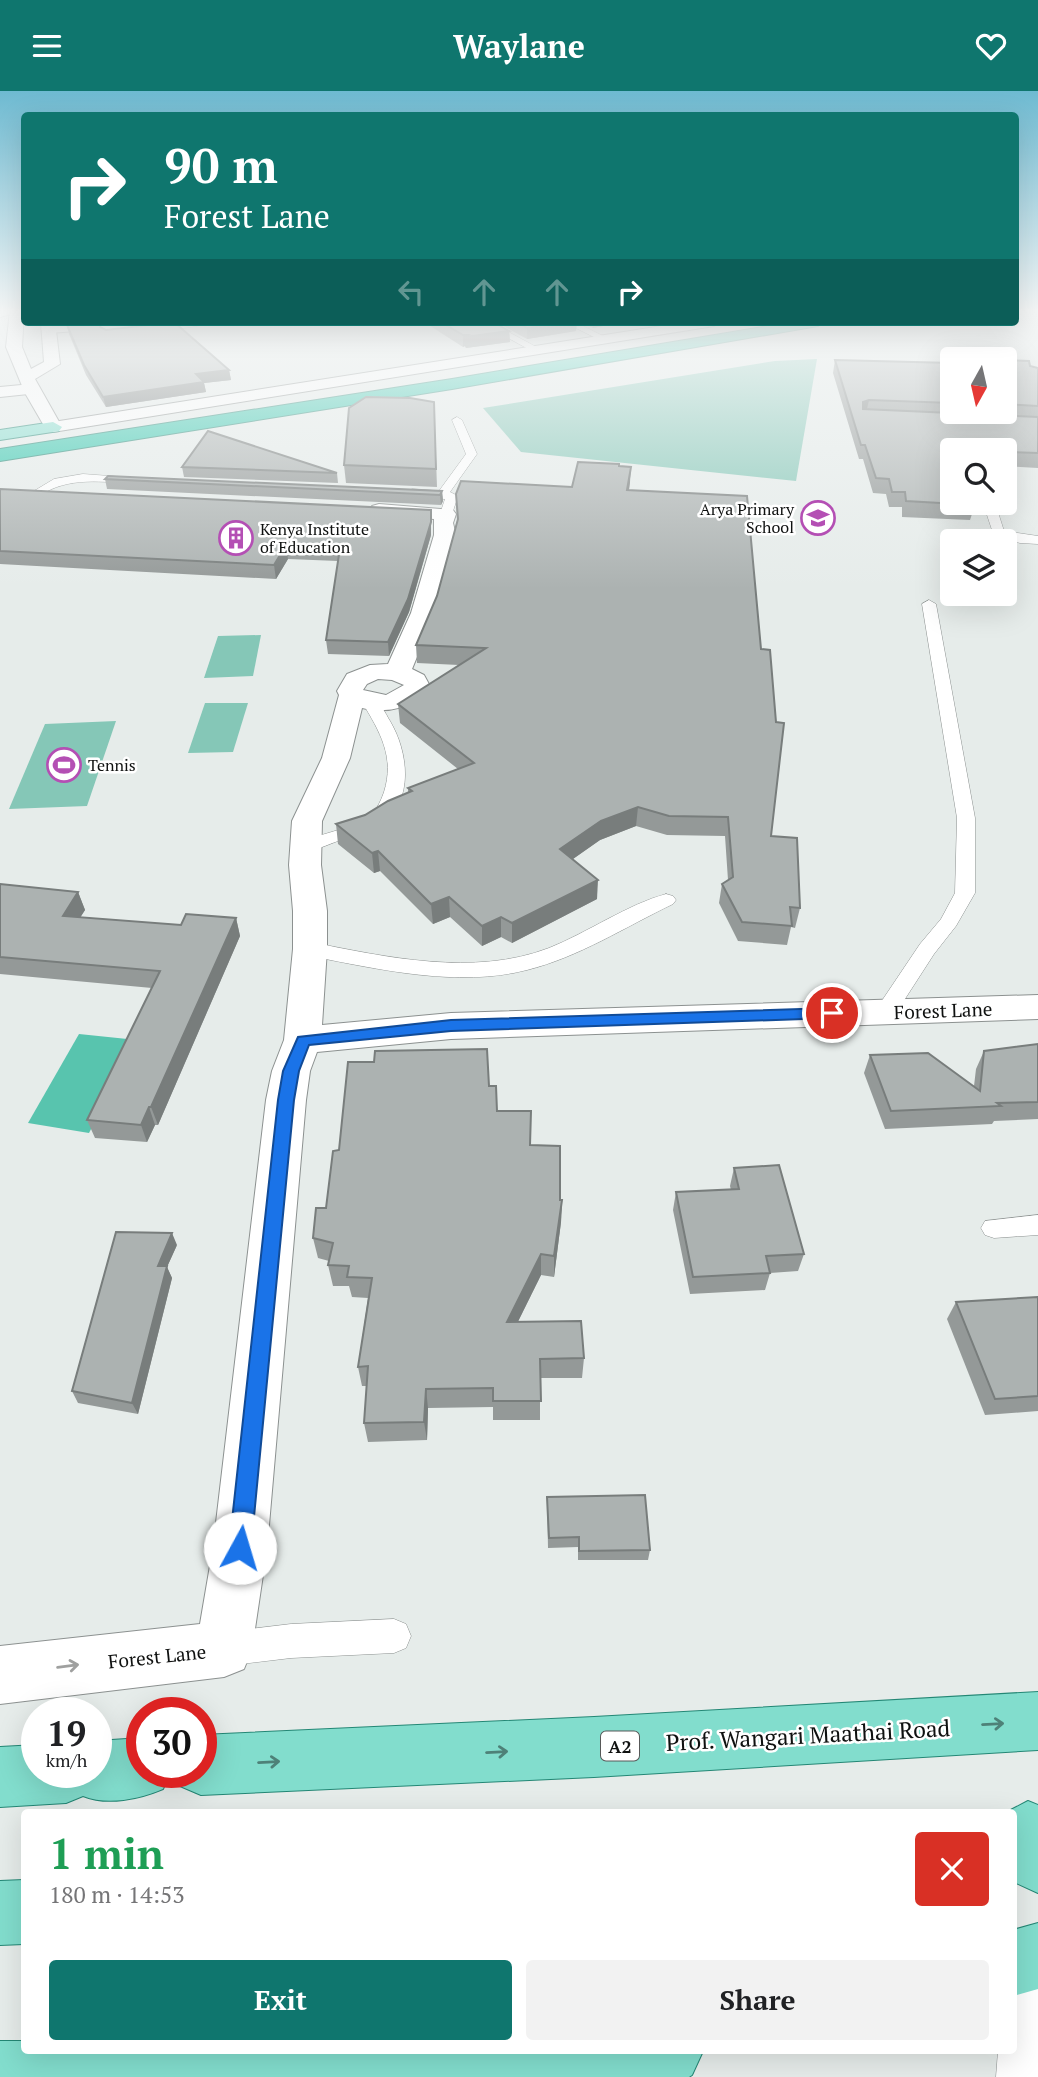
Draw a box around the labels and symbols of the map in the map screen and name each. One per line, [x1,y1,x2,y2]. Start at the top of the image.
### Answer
north arrow [940,347,1017,423]
place label: Arya Primary School [700,498,795,538]
school or university icon: Arya Primary School [799,499,837,537]
place label: Kenya Institute of Education [260,518,369,558]
building icon: Kenya Institute of Education [217,519,255,557]
sports icon: Tennis [45,746,83,784]
place label: Tennis [88,754,136,776]
pin [802,983,862,1043]
street label: Forest Lane [893,996,993,1024]
position arrow [203,1511,277,1585]
street label: Forest Lane [107,1638,207,1674]
one-way arrow [56,1660,79,1673]
speed limit sign: 30 [126,1697,217,1788]
street label: Prof. Wangari Maathai Road [665,1712,951,1758]
one-way arrow [981,1717,1004,1730]
road number: A2 [601,1731,639,1761]
one-way arrow [485,1745,508,1758]
one-way arrow [258,1755,281,1768]

